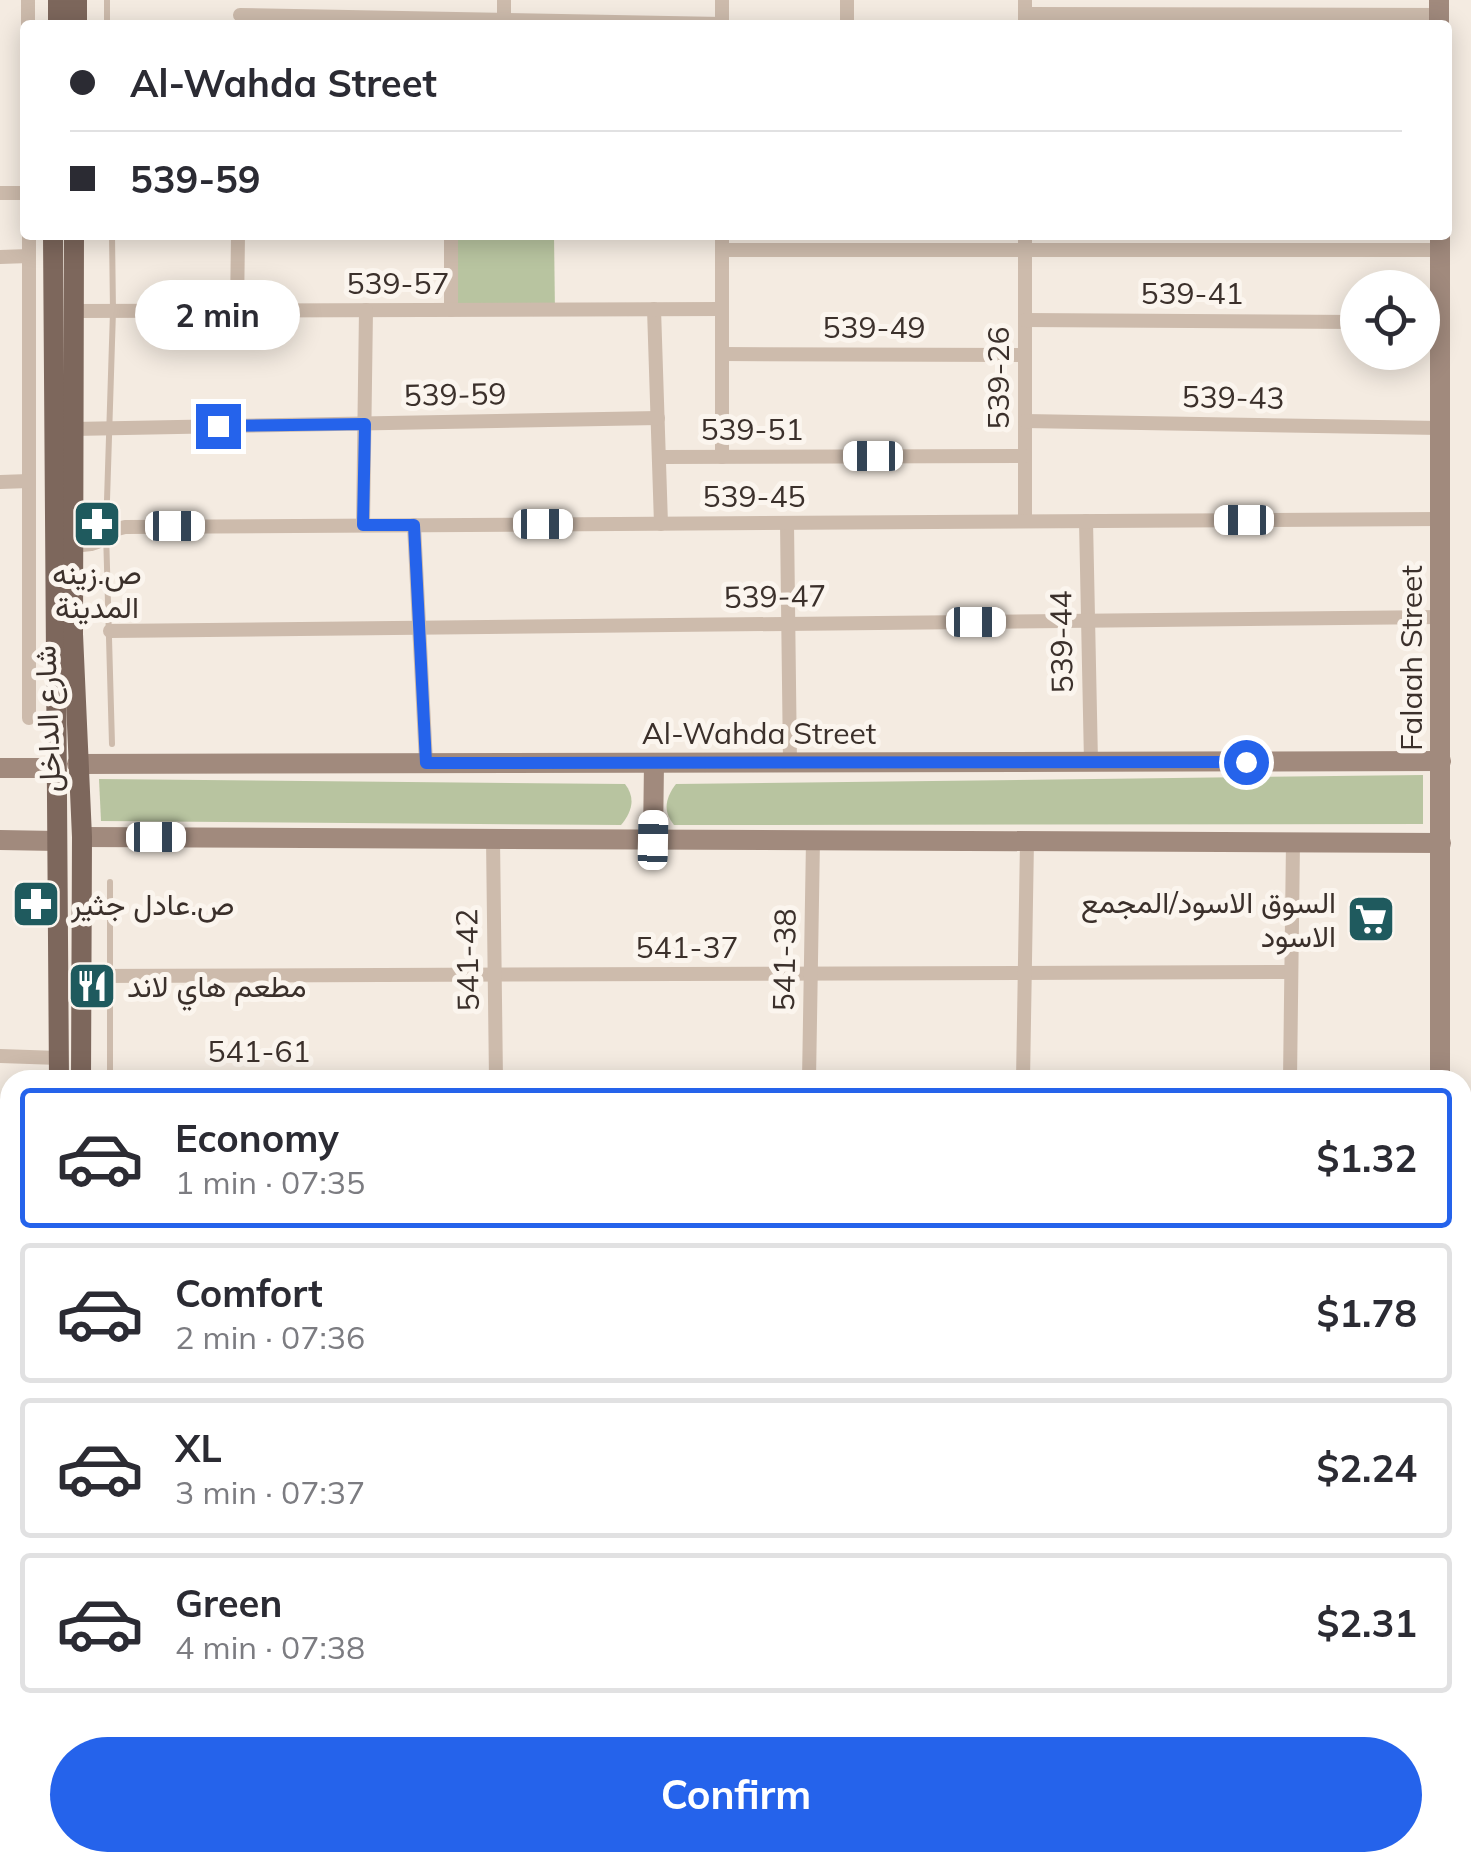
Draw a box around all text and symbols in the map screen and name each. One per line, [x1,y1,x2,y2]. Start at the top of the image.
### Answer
text: Al-Wahda Street [130,59,437,107]
text: 539-59 [130,155,261,203]
street label: 539-57 [347,264,449,302]
map controls [1340,270,1440,370]
button: locate [1340,270,1440,370]
street label: 539-41 [1141,274,1243,312]
callout: 2 min [136,281,300,351]
text: 2 min [175,295,260,335]
street label: 539-49 [823,308,925,346]
street label: 539-26 [979,327,1017,429]
street label: 539-59 [403,374,507,414]
street label: 539-43 [1181,377,1285,417]
route end [196,404,241,449]
street label: 539-51 [701,410,803,448]
car [843,441,903,471]
street label: 539-45 [703,477,805,515]
pharmacy icon: ص.زينه المدينة [71,498,123,550]
car [1214,505,1274,535]
car [513,509,573,539]
car [145,511,205,541]
place label: ص.زينه المدينة [52,554,142,626]
street label: Falaah Street [1392,565,1430,751]
street label: 539-47 [723,576,827,616]
street label: 539-44 [1041,590,1081,694]
car [946,607,1006,637]
street label: شارع الداخل [25,645,71,793]
street label: Al-Wahda Street [642,714,876,752]
route start [1224,740,1269,785]
car [637,810,669,870]
car [126,822,186,852]
pharmacy icon: ص.عادل جثير [10,878,62,930]
place label: السوق الاسود/المجمع الاسود [1081,883,1336,955]
place label: ص.عادل جثير [70,885,234,923]
supermarket icon: السوق الاسود/المجمع الاسود [1345,893,1397,945]
street label: 541-42 [447,908,487,1012]
street label: 541-38 [764,908,804,1012]
street label: 541-37 [636,928,738,966]
restaurant icon: مطعم هاي لاند [66,960,118,1012]
place label: مطعم هاي لاند [127,967,307,1011]
street label: 541-61 [208,1032,310,1070]
icon: car [55,1113,145,1203]
text: Economy [175,1114,339,1162]
text: $1.32 [1316,1134,1417,1182]
text: 1 min · 07:35 [175,1162,365,1202]
icon: car [55,1268,145,1358]
text: Comfort [175,1269,323,1317]
text: $1.78 [1316,1289,1417,1337]
text: 2 min · 07:36 [175,1317,365,1357]
icon: car [55,1423,145,1513]
text: XL [175,1424,222,1472]
text: $2.24 [1316,1444,1417,1492]
text: 3 min · 07:37 [175,1472,365,1512]
icon: car [55,1578,145,1668]
text: Green [175,1579,282,1627]
text: $2.31 [1316,1599,1417,1647]
text: 4 min · 07:38 [175,1627,365,1667]
button: Confirm [50,1737,1422,1852]

